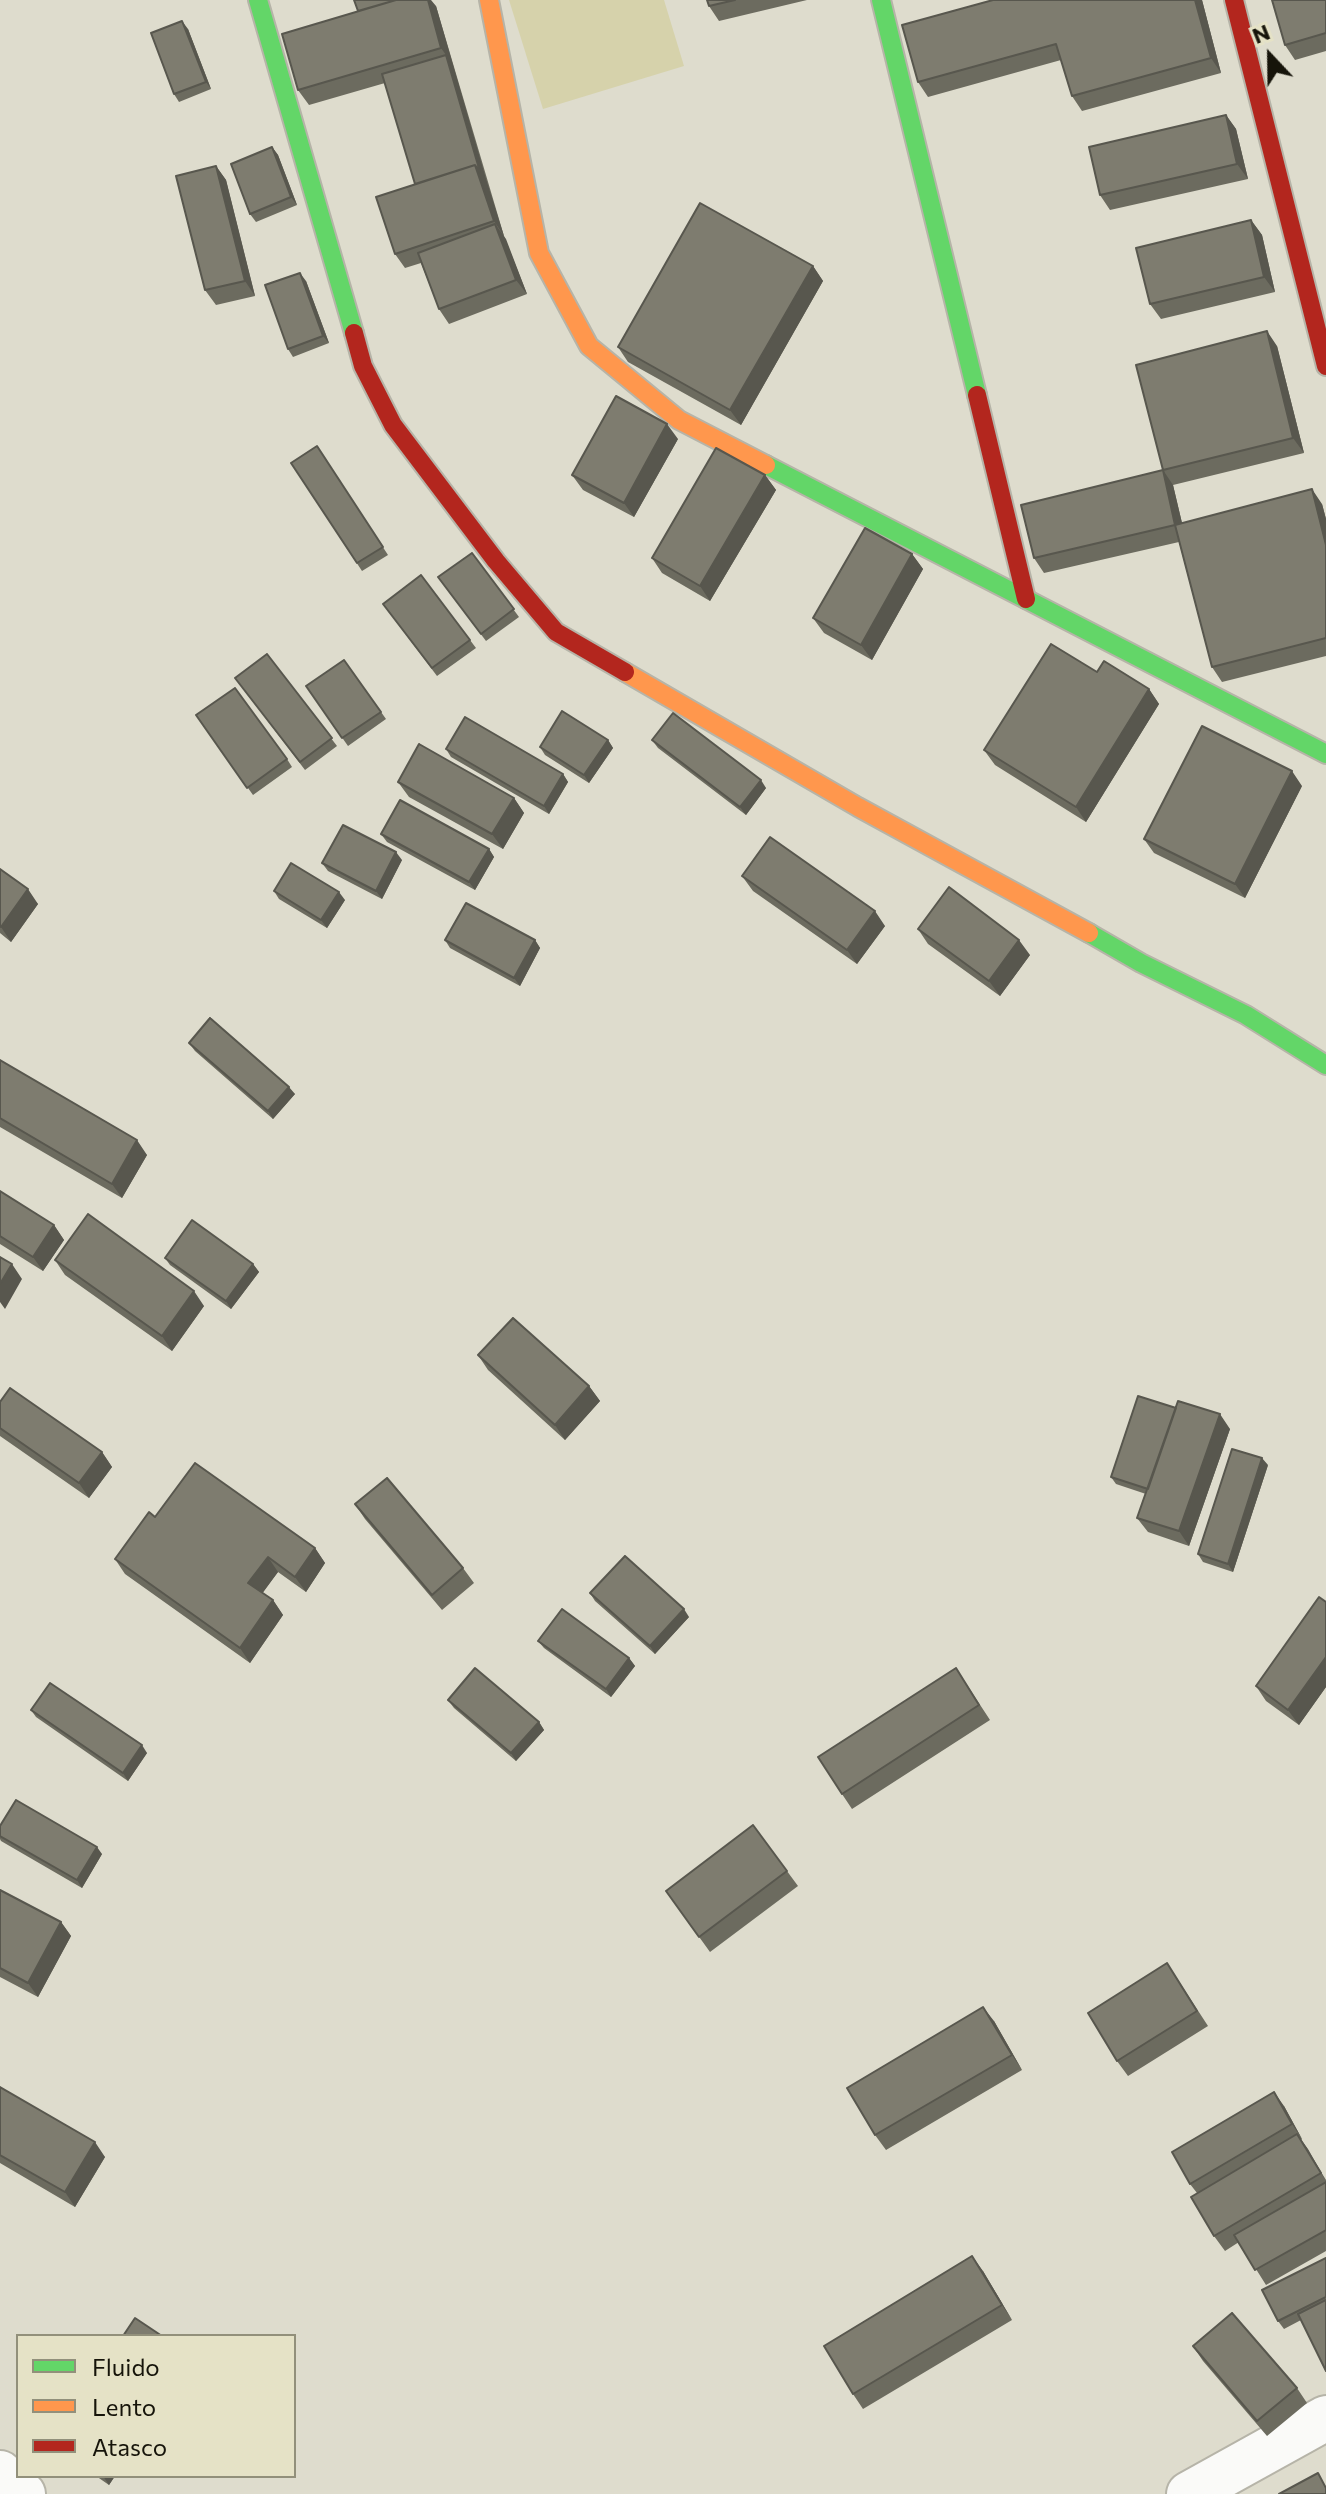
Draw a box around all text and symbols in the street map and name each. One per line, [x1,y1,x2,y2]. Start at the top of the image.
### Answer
north arrow [1230,16,1310,96]
text: N [1248,18,1274,49]
legend [16,2334,296,2478]
text: Fluido [92,2352,160,2381]
text: Lento [92,2392,156,2421]
text: Atasco [92,2432,167,2461]

